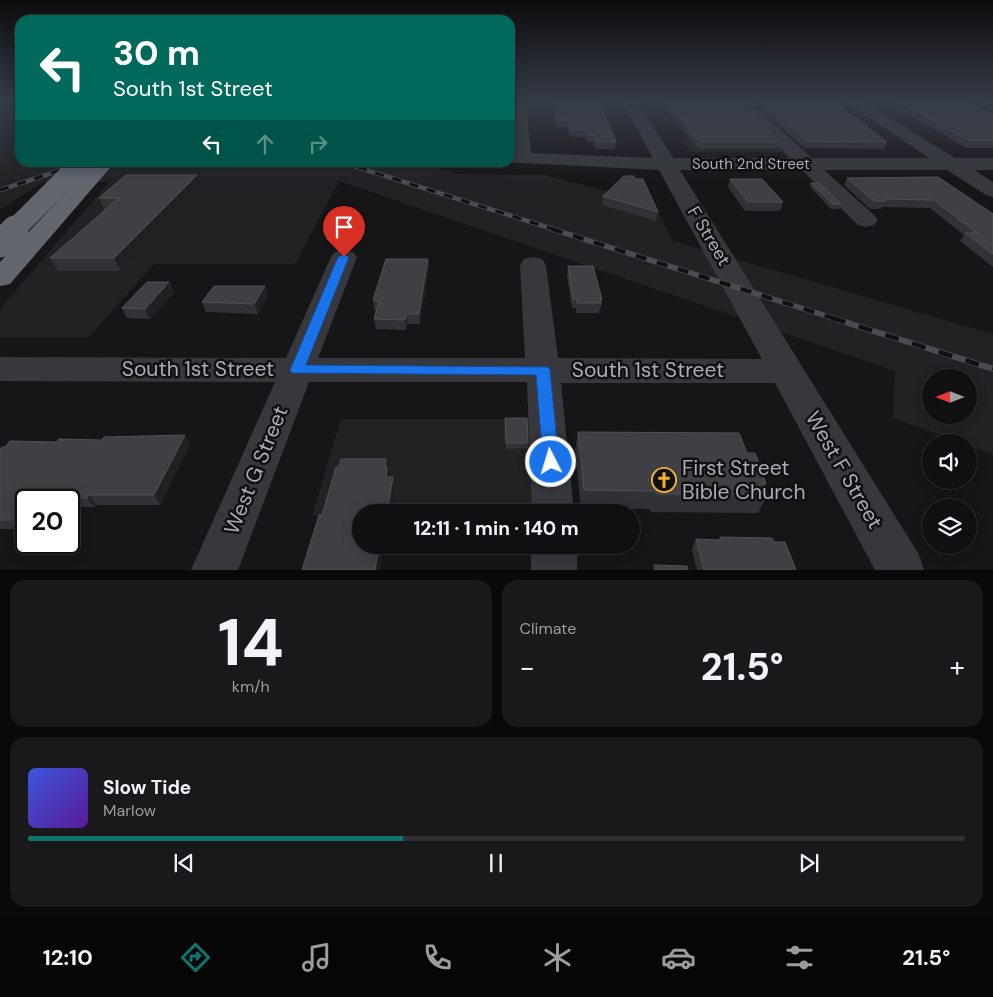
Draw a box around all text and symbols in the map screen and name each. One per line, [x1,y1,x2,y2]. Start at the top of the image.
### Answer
text: 30 m [113,30,200,76]
icon: left [30,35,95,100]
text: South 1st Street [113,74,273,103]
icon: left [198,130,226,158]
icon: ahead [251,130,279,158]
icon: right [304,130,332,158]
street label: South 2nd Street [692,154,810,174]
street label: F Street [682,202,736,270]
pin [323,206,365,257]
icon: arrive [330,213,358,241]
street label: South 1st Street [122,355,274,383]
street label: South 1st Street [572,356,724,384]
north arrow [922,369,978,424]
map controls [922,369,977,554]
street label: West G Street [218,402,294,538]
street label: West F Street [799,406,889,534]
button: sound [922,434,977,489]
position arrow [524,435,576,487]
place label: First Street Bible Church [682,454,806,506]
church icon: First Street Bible Church [651,467,677,493]
speed limit sign: 20 [15,489,80,554]
button: layers [922,499,977,554]
text: 12:11 · 1 min · 140 m [413,516,579,541]
text: 14 [218,601,284,685]
text: Climate [520,618,576,639]
text: 21.5° [701,642,784,692]
text: − [520,649,535,686]
text: + [950,649,965,686]
text: km/h [232,676,270,697]
text: Slow Tide [103,775,191,800]
text: Marlow [103,800,156,821]
icon: previous [170,849,198,877]
icon: pause [482,849,510,877]
icon: next [795,849,823,877]
icon: directions [178,940,213,975]
icon: music [299,940,334,975]
icon: phone [420,940,455,975]
icon: climate [540,940,575,975]
icon: car [661,940,696,975]
icon: filters [782,940,817,975]
text: 12:10 [43,943,93,972]
text: 21.5° [902,943,950,972]

